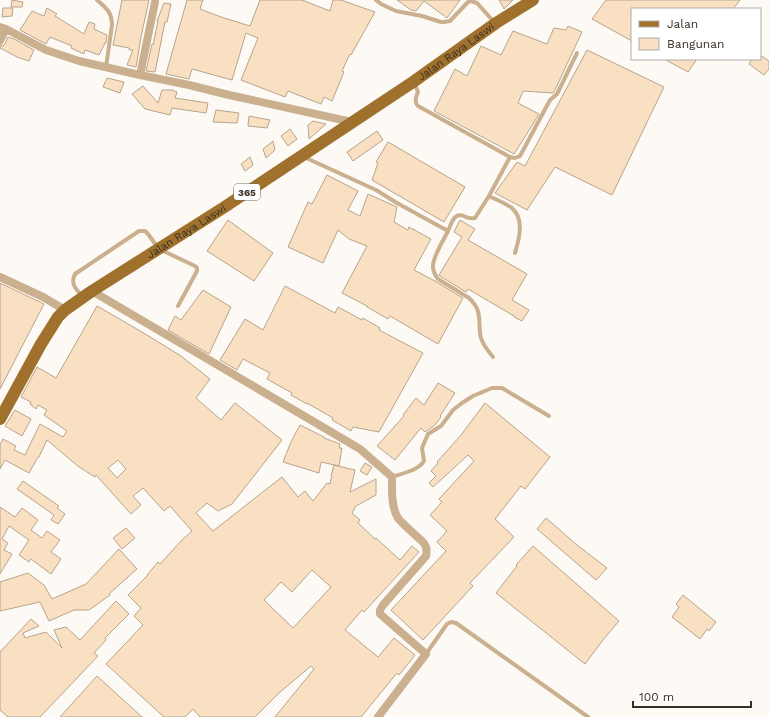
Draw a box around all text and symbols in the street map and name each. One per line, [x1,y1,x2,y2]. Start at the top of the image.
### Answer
legend [631,8,761,60]
text: Jalan [667,17,698,31]
street label: Jalan Raya Laswi [415,20,497,84]
text: Bangunan [667,37,725,51]
road number: 365 [234,184,260,200]
street label: Jalan Raya Laswi [145,202,229,262]
scale bar [633,683,751,709]
text: 100 m [639,690,674,704]

